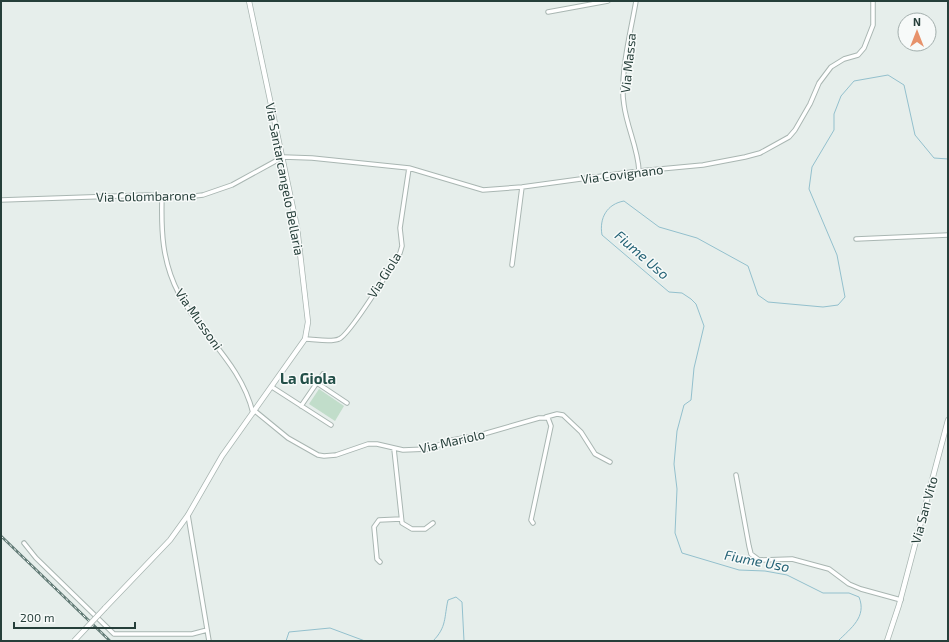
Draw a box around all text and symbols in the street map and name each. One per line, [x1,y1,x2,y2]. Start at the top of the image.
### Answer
north arrow [897,12,937,52]
text: N [913,15,921,28]
street label: Via Massa [617,32,639,94]
street label: Via Santarcangelo Bellaria [262,101,308,257]
street label: Via Covignano [580,161,664,187]
street label: Via Colombarone [96,187,196,205]
water label: Fiume Uso [612,227,673,283]
street label: Via Giola [364,249,404,301]
street label: Via Mussoni [172,285,226,353]
district label: La Giola [280,369,336,387]
street label: Via Mariolo [418,426,486,456]
street label: Via San Vito [907,474,941,546]
water label: Fiume Uso [723,546,791,575]
scale bar [14,604,135,630]
text: 200 m [20,610,54,624]

